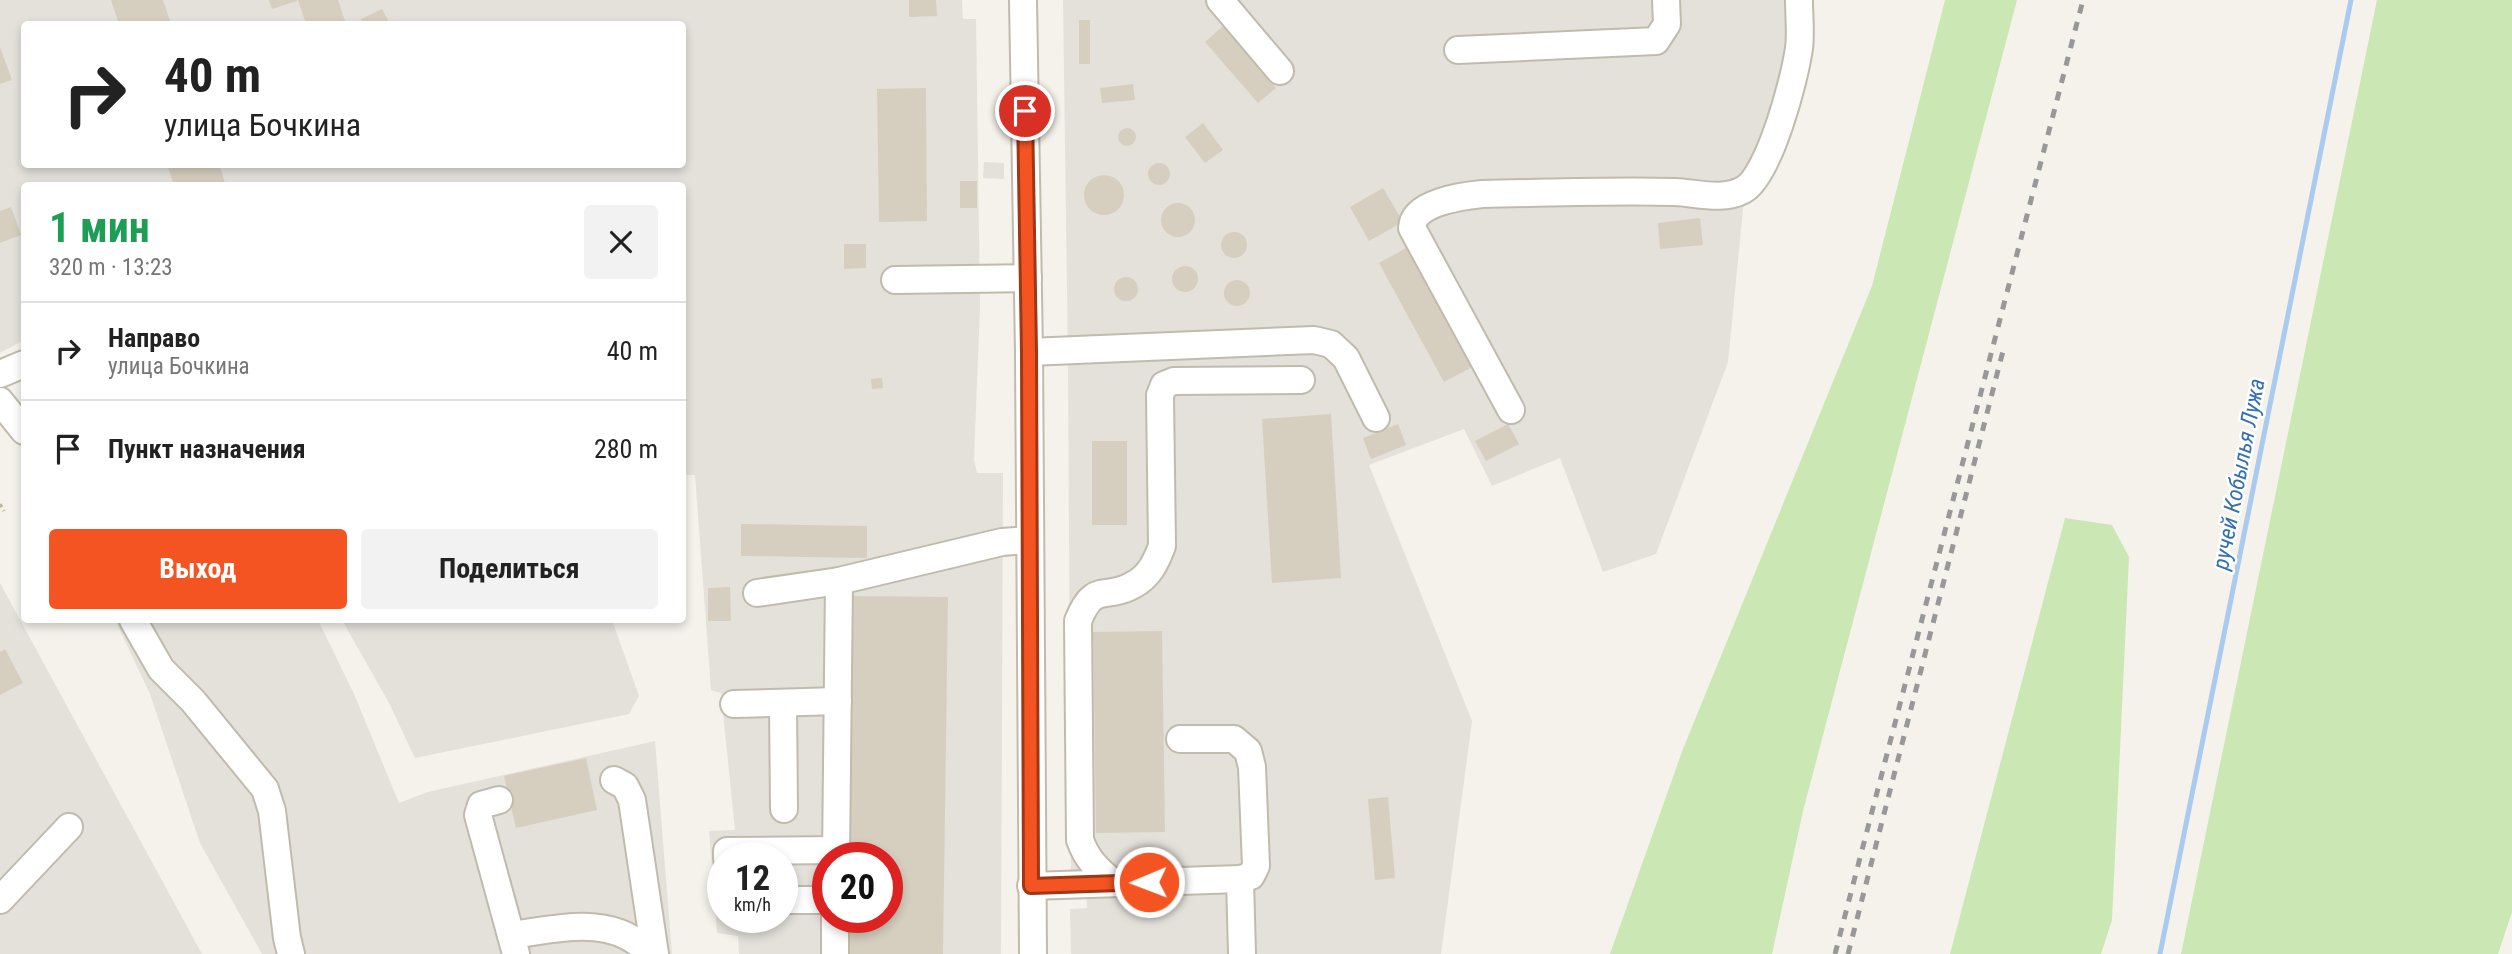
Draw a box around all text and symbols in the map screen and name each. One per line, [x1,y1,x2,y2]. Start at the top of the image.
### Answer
text: 40 m [164,47,261,104]
icon: right [49,49,140,140]
pin [995,81,1055,141]
icon: arrive [1006,92,1044,130]
text: улица Бочкина [164,106,361,144]
text: 1 мин [49,203,150,252]
button: close [584,205,658,279]
text: 320 m · 13:23 [49,254,173,281]
text: Направо [108,323,200,353]
icon: right [49,332,87,370]
text: 40 m [607,336,658,366]
text: улица Бочкина [108,353,250,380]
water label: ручей Кобылья Лужа [2207,376,2271,573]
icon: arrive [49,430,87,468]
text: Пункт назначения [108,434,306,464]
text: 280 m [594,434,658,464]
button: Выход [49,529,347,609]
button: Поделиться [361,529,658,609]
speed limit sign: 20 [812,842,903,933]
position arrow [1112,845,1186,919]
text: 12 [735,858,770,899]
text: km/h [734,894,771,915]

